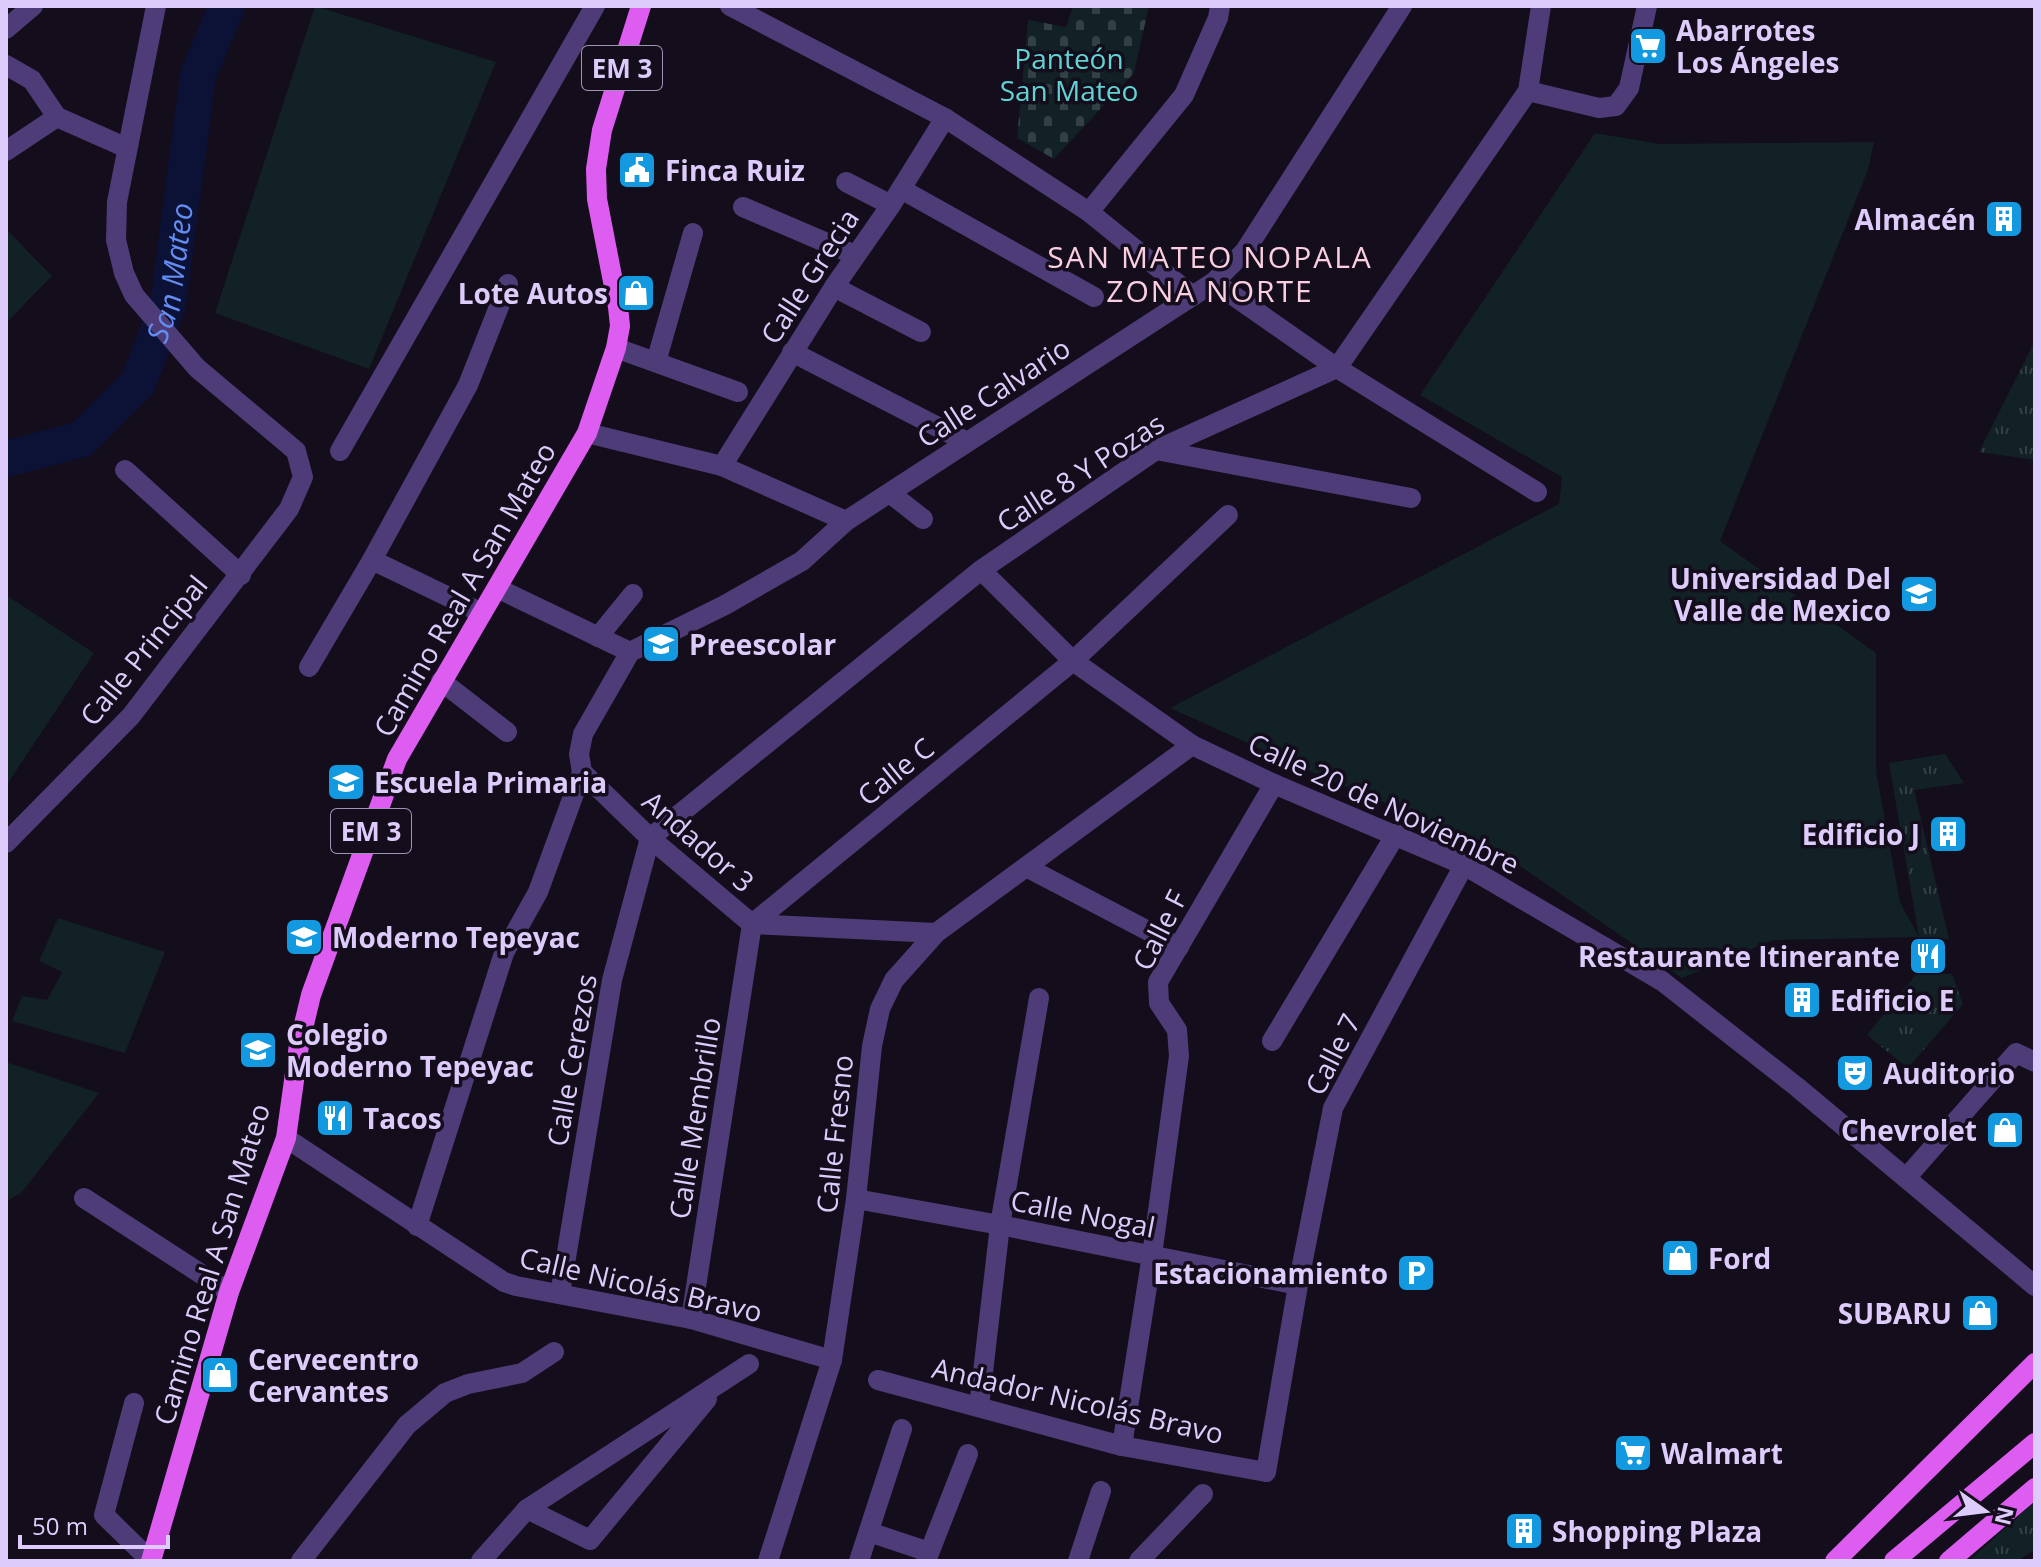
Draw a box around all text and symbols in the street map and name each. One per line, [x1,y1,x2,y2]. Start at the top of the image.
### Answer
place label: Abarrotes Los Ángeles [1676,11,1839,81]
supermarket icon: Abarrotes Los Ángeles [1627,25,1669,67]
park label: Panteón San Mateo [1000,39,1138,109]
road number: EM 3 [582,46,662,90]
public building icon: Finca Ruiz [616,149,658,191]
place label: Finca Ruiz [665,151,805,189]
building icon: Almacén [1983,198,2025,240]
water label: San Mateo [135,200,202,348]
place label: Almacén [1854,200,1976,238]
street label: Calle Grecia [751,201,867,351]
district label: SAN MATEO NOPALA ZONA NORTE [1047,236,1373,311]
shop icon: Lote Autos [615,272,657,314]
place label: Lote Autos [458,274,608,312]
street label: Calle Calvario [909,328,1077,456]
street label: Calle 8 Y Pozas [989,404,1171,540]
street label: Camino Real A San Mateo [364,435,564,743]
place label: Universidad Del Valle de Mexico [1670,559,1891,629]
street label: Calle Principal [71,567,215,733]
school or university icon: Universidad Del Valle de Mexico [1898,573,1940,615]
school or university icon: Preescolar [640,623,682,665]
place label: Preescolar [689,625,836,663]
street label: Calle 20 de Noviembre [1242,724,1526,882]
street label: Calle C [849,729,941,813]
school or university icon: Escuela Primaria [325,761,367,803]
place label: Escuela Primaria [374,763,607,801]
street label: Andador 3 [635,782,763,900]
road number: EM 3 [331,809,411,853]
building icon: Edificio J [1927,813,1969,855]
place label: Edificio J [1802,815,1920,853]
street label: Calle F [1123,884,1195,976]
school or university icon: Moderno Tepeyac [283,916,325,958]
place label: Moderno Tepeyac [332,918,580,956]
restaurant icon: Restaurante Itinerante [1907,935,1949,977]
place label: Restaurante Itinerante [1578,937,1900,975]
street label: Calle Cerezos [537,971,605,1149]
building icon: Edificio E [1781,979,1823,1021]
place label: Edificio E [1830,981,1955,1019]
street label: Calle 7 [1295,1007,1369,1101]
street label: Calle Membrillo [659,1014,729,1222]
place label: Colegio Moderno Tepeyac [286,1015,534,1085]
school or university icon: Colegio Moderno Tepeyac [237,1029,279,1071]
theatre icon: Auditorio [1834,1052,1876,1094]
street label: Calle Fresno [807,1053,861,1215]
place label: Auditorio [1883,1054,2015,1092]
restaurant icon: Tacos [314,1097,356,1139]
street label: Camino Real A San Mateo [144,1099,278,1429]
place label: Tacos [363,1099,442,1137]
shop icon: Chevrolet [1984,1109,2026,1151]
place label: Chevrolet [1841,1111,1977,1149]
street label: Calle Nogal [1008,1180,1158,1246]
shop icon: Ford [1659,1237,1701,1279]
street label: Calle Nicolás Bravo [516,1238,766,1330]
place label: Ford [1708,1239,1771,1277]
parking icon: Estacionamiento [1395,1252,1437,1294]
place label: Estacionamiento [1153,1254,1388,1292]
shop icon: SUBARU [1959,1292,2001,1334]
place label: SUBARU [1838,1294,1952,1332]
place label: Cervecentro Cervantes [248,1340,419,1410]
street label: Andador Nicolás Bravo [929,1348,1227,1452]
shop icon: Cervecentro Cervantes [199,1354,241,1396]
supermarket icon: Walmart [1612,1432,1654,1474]
place label: Walmart [1661,1434,1783,1472]
north arrow [1945,1471,2025,1551]
scale bar [20,1499,168,1549]
text: N [1989,1504,2022,1528]
text: 50 m [32,1509,88,1542]
building icon: Shopping Plaza [1503,1510,1545,1552]
place label: Shopping Plaza [1552,1512,1762,1550]

